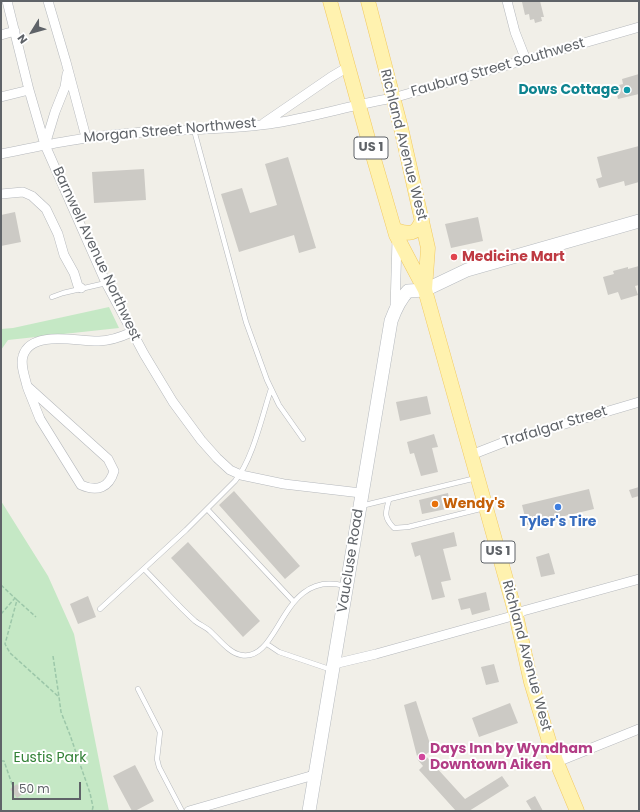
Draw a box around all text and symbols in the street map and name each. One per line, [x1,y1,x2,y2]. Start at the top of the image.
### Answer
north arrow [12,12,52,52]
text: N [14,31,31,47]
street label: Fauburg Street Southwest [409,35,587,101]
street label: Richland Avenue West [376,68,430,222]
place label: Dows Cottage [518,82,619,98]
marker: Dows Cottage [622,85,632,95]
street label: Morgan Street Northwest [83,115,257,147]
road number: US 1 [354,137,388,159]
street label: Barnwell Avenue Northwest [48,164,144,344]
place label: Medicine Mart [462,249,565,265]
marker: Medicine Mart [449,252,459,262]
street label: Trafalgar Street [501,403,609,451]
place label: Wendy's [443,496,505,512]
marker: Wendy's [430,499,440,509]
marker: Tyler's Tire [553,502,563,512]
street label: Vaucluse Road [334,508,368,614]
place label: Tyler's Tire [520,514,596,530]
road number: US 1 [481,541,515,563]
street label: Richland Avenue West [498,579,554,733]
place label: Days Inn by Wyndham Downtown Aiken [430,741,593,774]
park label: Eustis Park [13,750,87,766]
marker: Days Inn by Wyndham Downtown Aiken [417,752,427,762]
scale bar [14,774,83,800]
text: 50 m [19,780,50,797]

